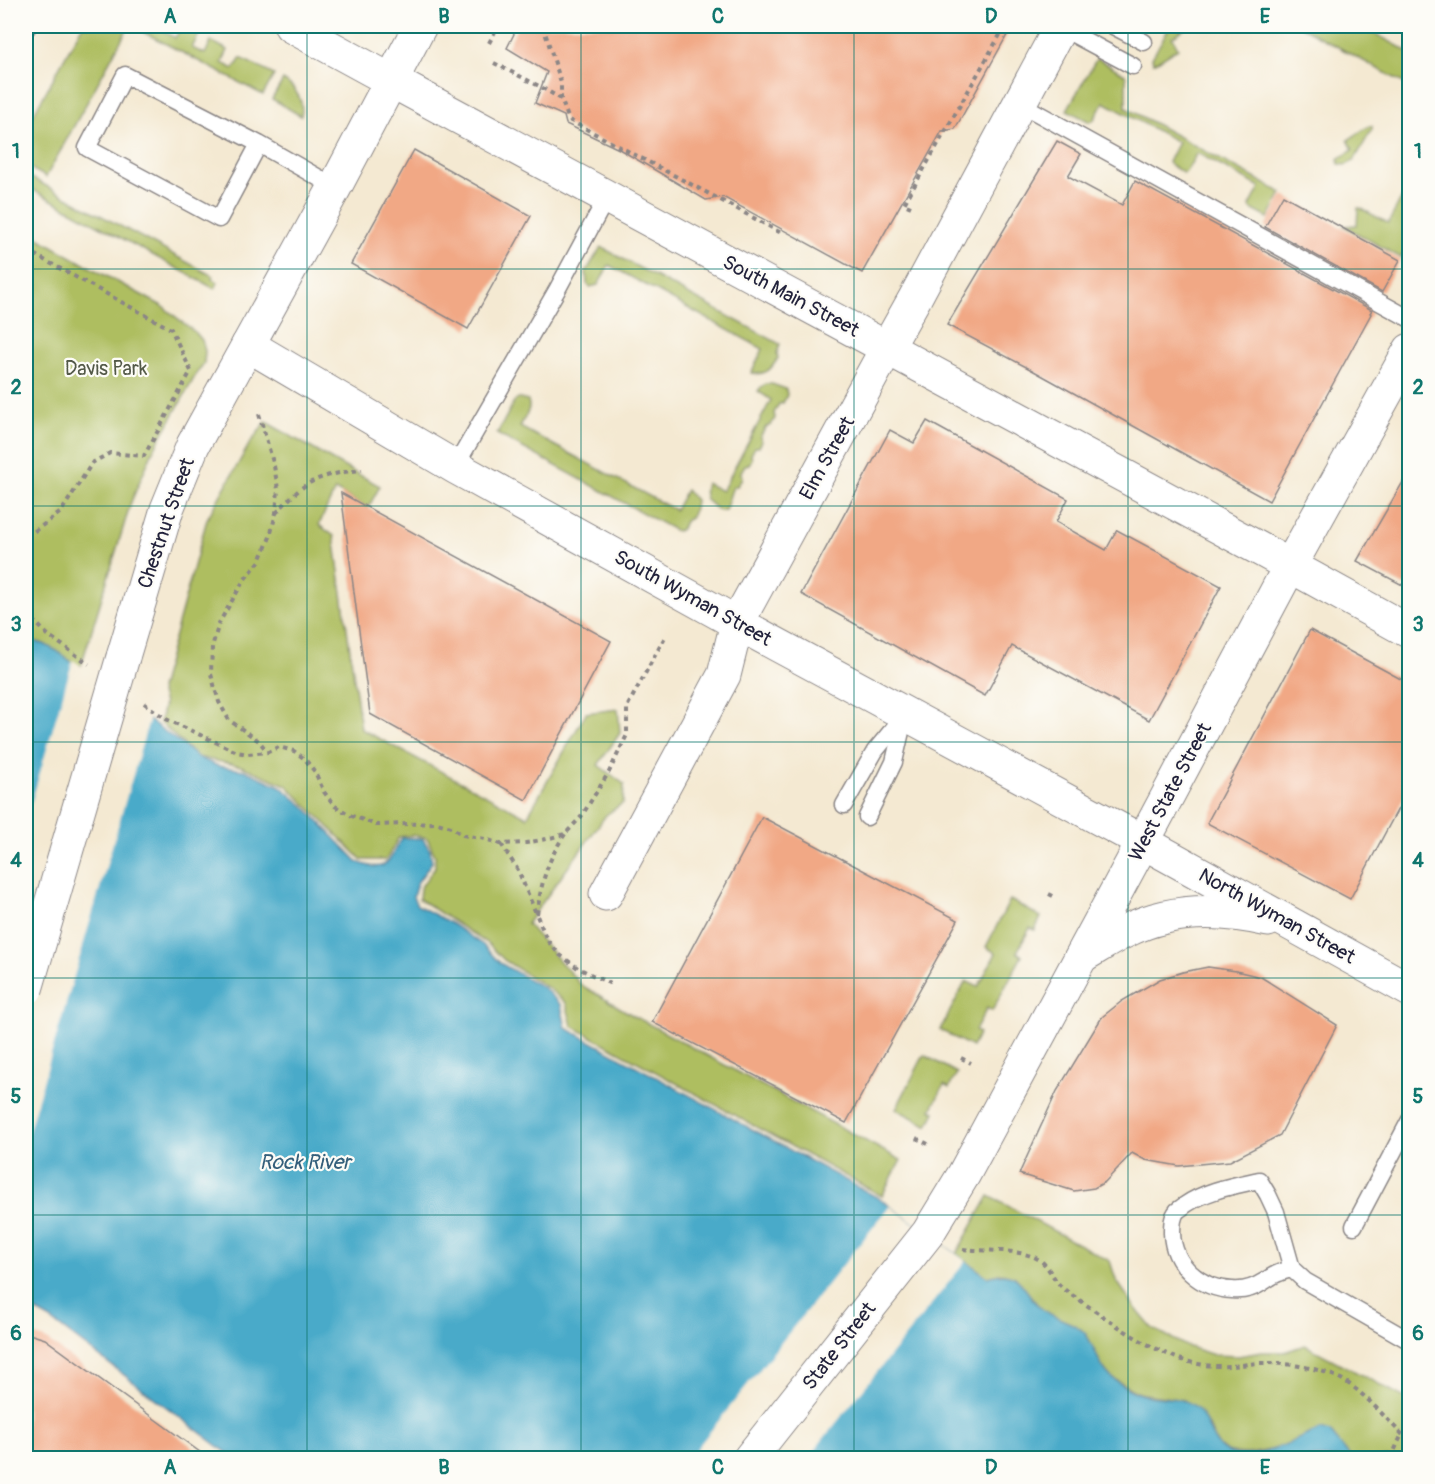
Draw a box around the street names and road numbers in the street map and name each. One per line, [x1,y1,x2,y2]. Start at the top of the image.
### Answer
street label: South Main Street [718,249,864,343]
street label: Elm Street [794,411,861,504]
street label: Chestnut Street [132,453,200,592]
street label: South Wyman Street [610,544,777,652]
street label: West State Street [1123,718,1217,866]
street label: North Wyman Street [1194,863,1360,970]
street label: State Street [797,1296,882,1395]

